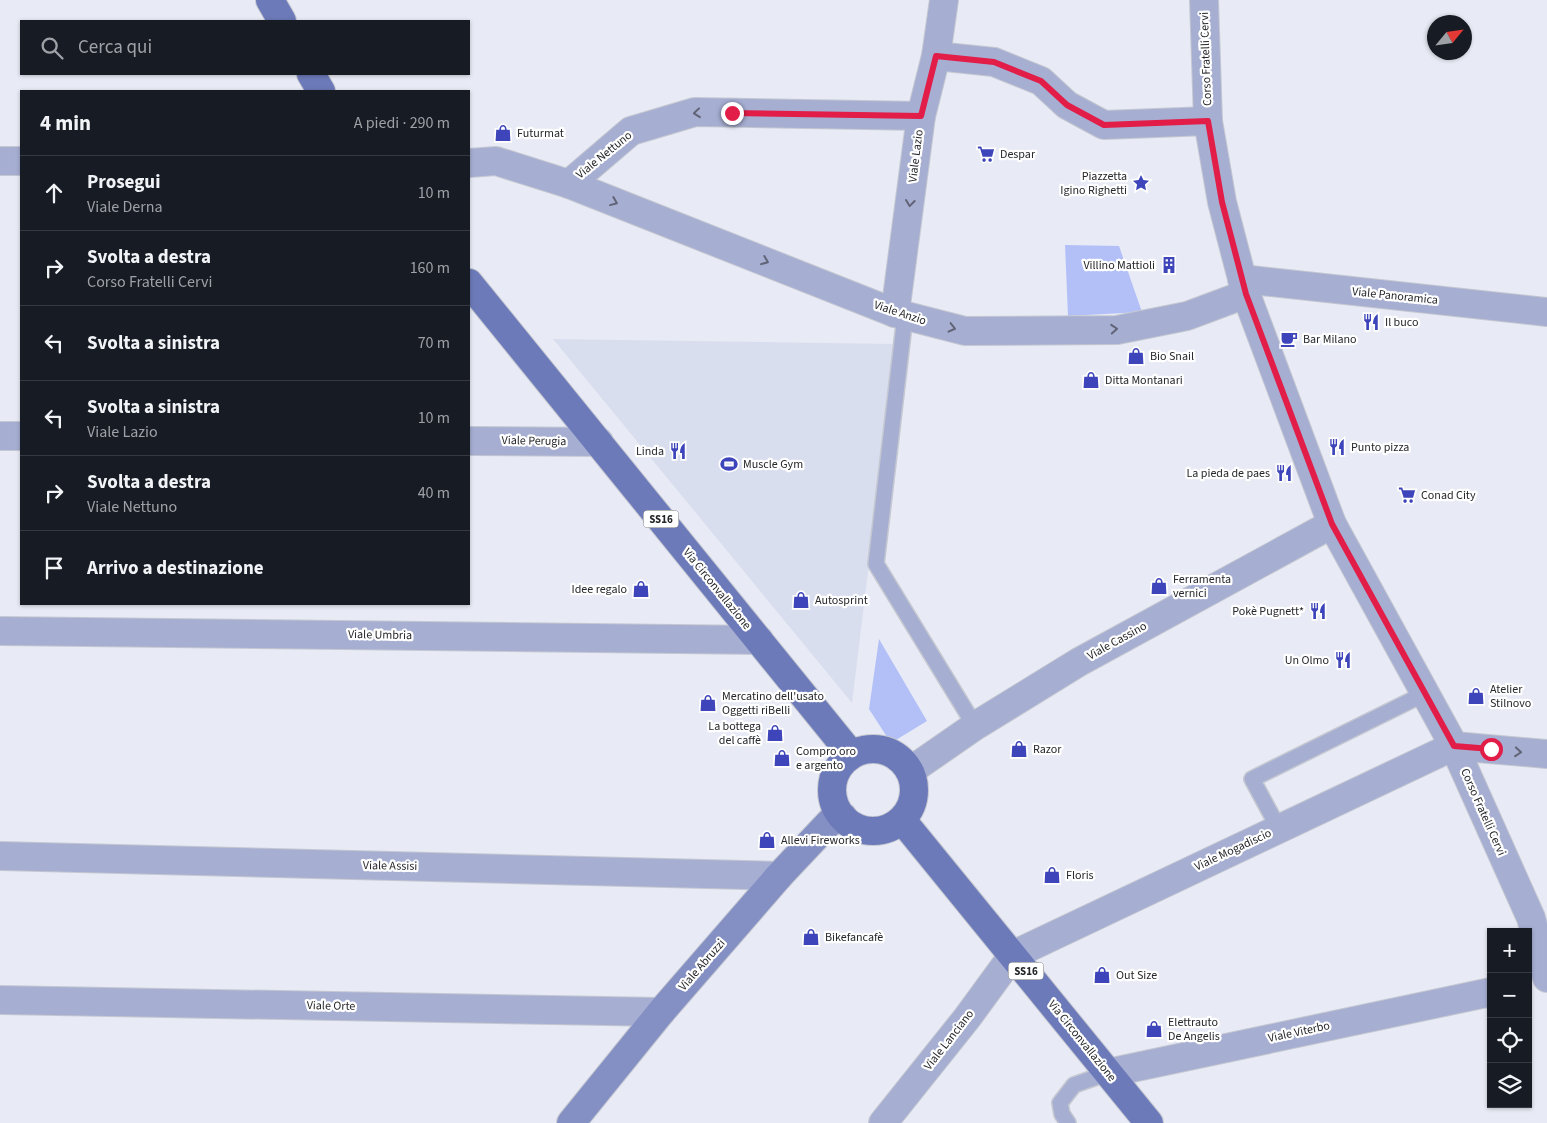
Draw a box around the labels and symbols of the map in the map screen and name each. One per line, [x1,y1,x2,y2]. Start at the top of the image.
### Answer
street label: Corso Fratelli Cervi [1196,12,1216,106]
north arrow [1427,15,1472,60]
route end [721,102,744,125]
one-way arrow [693,107,701,118]
shop icon: Futurmat [493,123,513,143]
place label: Futurmat [517,125,564,142]
street label: Viale Nettuno [572,127,636,183]
street label: Viale Lazio [904,129,928,183]
supermarket icon: Despar [976,144,996,164]
place label: Despar [1000,146,1036,163]
place label: Piazzetta Igino Righetti [1060,168,1127,199]
place icon: Piazzetta Igino Righetti [1131,173,1151,193]
one-way arrow [609,195,618,206]
one-way arrow [905,199,915,207]
one-way arrow [760,255,769,266]
building icon: Villino Mattioli [1159,255,1179,275]
place label: Villino Mattioli [1083,257,1155,274]
street label: Viale Panoramica [1351,283,1439,309]
street label: Viale Anzio [872,297,928,329]
restaurant icon: Il buco [1361,312,1381,332]
place label: Il buco [1385,314,1419,331]
one-way arrow [948,322,957,333]
one-way arrow [1111,324,1119,335]
cafe icon: Bar Milano [1279,329,1299,349]
place label: Bar Milano [1303,331,1357,348]
shop icon: Bio Snail [1126,346,1146,366]
place label: Bio Snail [1150,348,1194,365]
shop icon: Ditta Montanari [1081,370,1101,390]
place label: Ditta Montanari [1105,372,1183,389]
street label: Viale Perugia [501,432,567,450]
restaurant icon: Punto pizza [1327,437,1347,457]
place label: Punto pizza [1351,439,1409,456]
restaurant icon: Linda [668,441,688,461]
place label: Linda [636,443,664,460]
sports icon: Muscle Gym [719,454,739,474]
place label: Muscle Gym [743,456,803,473]
restaurant icon: La pieda de paes [1274,463,1294,483]
place label: La pieda de paes [1187,465,1270,482]
supermarket icon: Conad City [1397,485,1417,505]
place label: Conad City [1421,487,1476,504]
road number: SS16 [644,510,678,528]
street label: Via Circonvallazione [679,545,755,633]
place label: Ferramenta vernici [1173,571,1231,602]
shop icon: Ferramenta vernici [1149,576,1169,596]
shop icon: Idee regalo [631,579,651,599]
place label: Idee regalo [572,581,627,598]
shop icon: Autosprint [791,590,811,610]
place label: Autosprint [815,592,868,609]
restaurant icon: Pokè Pugnett* [1308,601,1328,621]
place label: Pokè Pugnett* [1232,603,1304,620]
street label: Viale Cassino [1084,618,1150,664]
street label: Viale Umbria [348,626,412,644]
restaurant icon: Un Olmo [1333,650,1353,670]
place label: Un Olmo [1285,652,1329,669]
place label: Atelier Stilnovo [1490,681,1531,712]
shop icon: Atelier Stilnovo [1466,686,1486,706]
place label: Mercatino dell'usato Oggetti riBelli [722,688,824,719]
shop icon: Mercatino dell'usato Oggetti riBelli [698,693,718,713]
place label: La bottega del caffè [708,718,761,749]
shop icon: La bottega del caffè [765,723,785,743]
route start [1480,738,1503,761]
shop icon: Razor [1009,739,1029,759]
place label: Razor [1033,741,1062,758]
place label: Compro oro e argento [796,743,856,774]
one-way arrow [1514,746,1522,757]
shop icon: Compro oro e argento [772,748,792,768]
street label: Corso Fratelli Cervi [1456,766,1510,858]
street label: Viale Mogadiscio [1192,825,1274,875]
shop icon: Allevi Fireworks [757,830,777,850]
place label: Allevi Fireworks [781,832,860,849]
street label: Viale Assisi [363,857,417,875]
shop icon: Floris [1042,865,1062,885]
place label: Floris [1066,867,1094,884]
shop icon: Bikefancafè [801,927,821,947]
place label: Bikefancafè [825,929,883,946]
street label: Viale Abruzzi [675,935,729,995]
road number: SS16 [1008,962,1044,979]
shop icon: Out Size [1092,965,1112,985]
place label: Out Size [1116,967,1157,984]
street label: Viale Orte [307,997,355,1015]
street label: Via Circonvallazione [1044,997,1120,1085]
street label: Viale Lanciano [920,1006,978,1074]
place label: Elettrauto De Angelis [1168,1014,1220,1045]
street label: Viale Viterbo [1266,1017,1332,1047]
shop icon: Elettrauto De Angelis [1144,1019,1164,1039]

